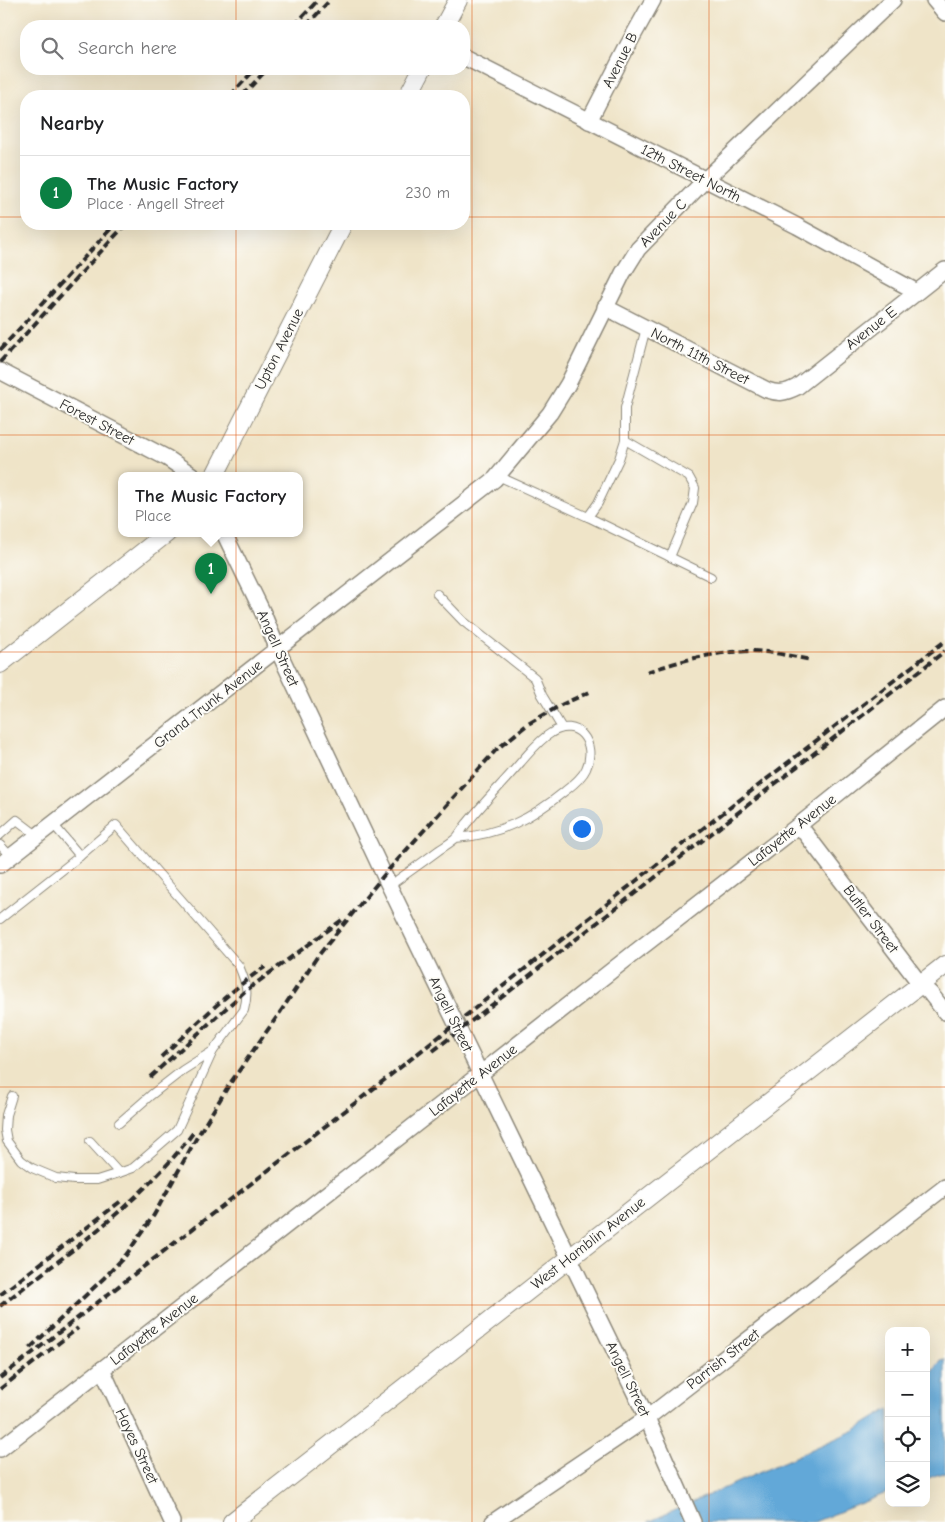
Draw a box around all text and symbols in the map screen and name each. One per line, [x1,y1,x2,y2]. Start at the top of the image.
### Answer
search box [20,20,470,75]
street label: Avenue B [598,29,642,91]
icon: search [38,34,66,62]
text: Search here [78,37,177,59]
text: Nearby [40,111,104,135]
street label: 12th Street North [638,140,744,206]
text: The Music Factory [87,173,238,195]
text: 1 [53,184,59,202]
text: 230 m [405,184,450,202]
text: Place · Angell Street [87,195,224,213]
street label: Avenue C [636,195,690,251]
street label: Avenue E [842,303,900,353]
street label: Upton Avenue [251,305,307,393]
street label: North 11th Street [648,323,753,389]
street label: Forest Street [57,395,138,450]
popup [118,472,303,537]
text: The Music Factory [135,485,286,507]
text: Place [135,507,171,525]
pin: 1 [195,553,227,594]
street label: Angell Street [253,607,303,690]
street label: Grand Trunk Avenue [150,656,266,752]
street label: Lafayette Avenue [744,790,840,870]
your location [569,816,595,842]
street label: Butler Street [840,881,903,957]
street label: Angell Street [425,973,477,1055]
street label: Lafayette Avenue [425,1040,521,1120]
street label: West Hamblin Avenue [527,1193,649,1293]
street label: Lafayette Avenue [106,1289,202,1369]
street label: Parrish Street [683,1324,764,1393]
map controls [885,1327,930,1507]
button: + [885,1327,930,1372]
street label: Angell Street [602,1338,654,1420]
button: − [885,1372,930,1417]
street label: Hayes Street [112,1405,163,1487]
button: locate [885,1417,930,1462]
button: layers [885,1462,930,1507]

